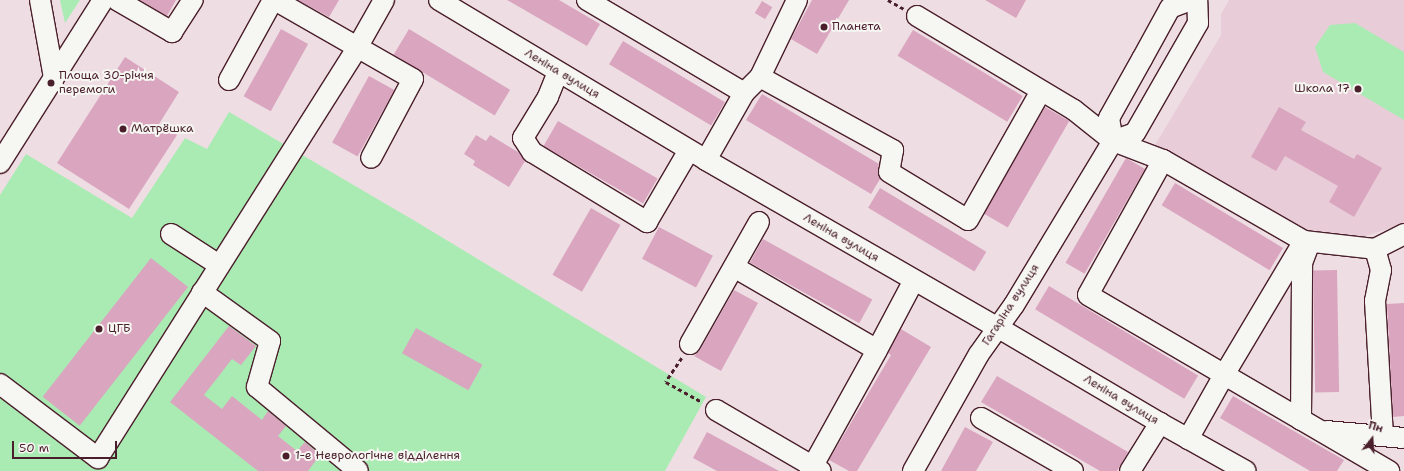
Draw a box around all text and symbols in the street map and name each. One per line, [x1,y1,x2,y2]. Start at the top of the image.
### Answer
place label: Планета [832,20,881,34]
marker: Планета [819,22,829,32]
street label: Леніна вулиця [522,46,602,102]
place label: Площа 30-річчя перемоги [59,69,154,97]
marker: Площа 30-річчя перемоги [46,78,56,88]
place label: Школа 17 [1294,82,1350,96]
marker: Школа 17 [1353,84,1363,94]
place label: Матрёшка [131,122,193,136]
marker: Матрёшка [118,124,128,134]
street label: Леніна вулиця [801,210,881,266]
street label: Гагаріна вулиця [979,262,1043,348]
place label: ЦГБ [108,322,131,336]
marker: ЦГБ [93,323,105,335]
street label: Леніна вулиця [1081,372,1161,428]
text: Пн [1367,418,1385,436]
north arrow [1352,419,1392,459]
scale bar [14,433,119,459]
text: 50 m [19,440,49,456]
place label: 1-е Неврологічне відділення [295,449,460,463]
marker: 1-е Неврологічне відділення [280,450,292,462]

